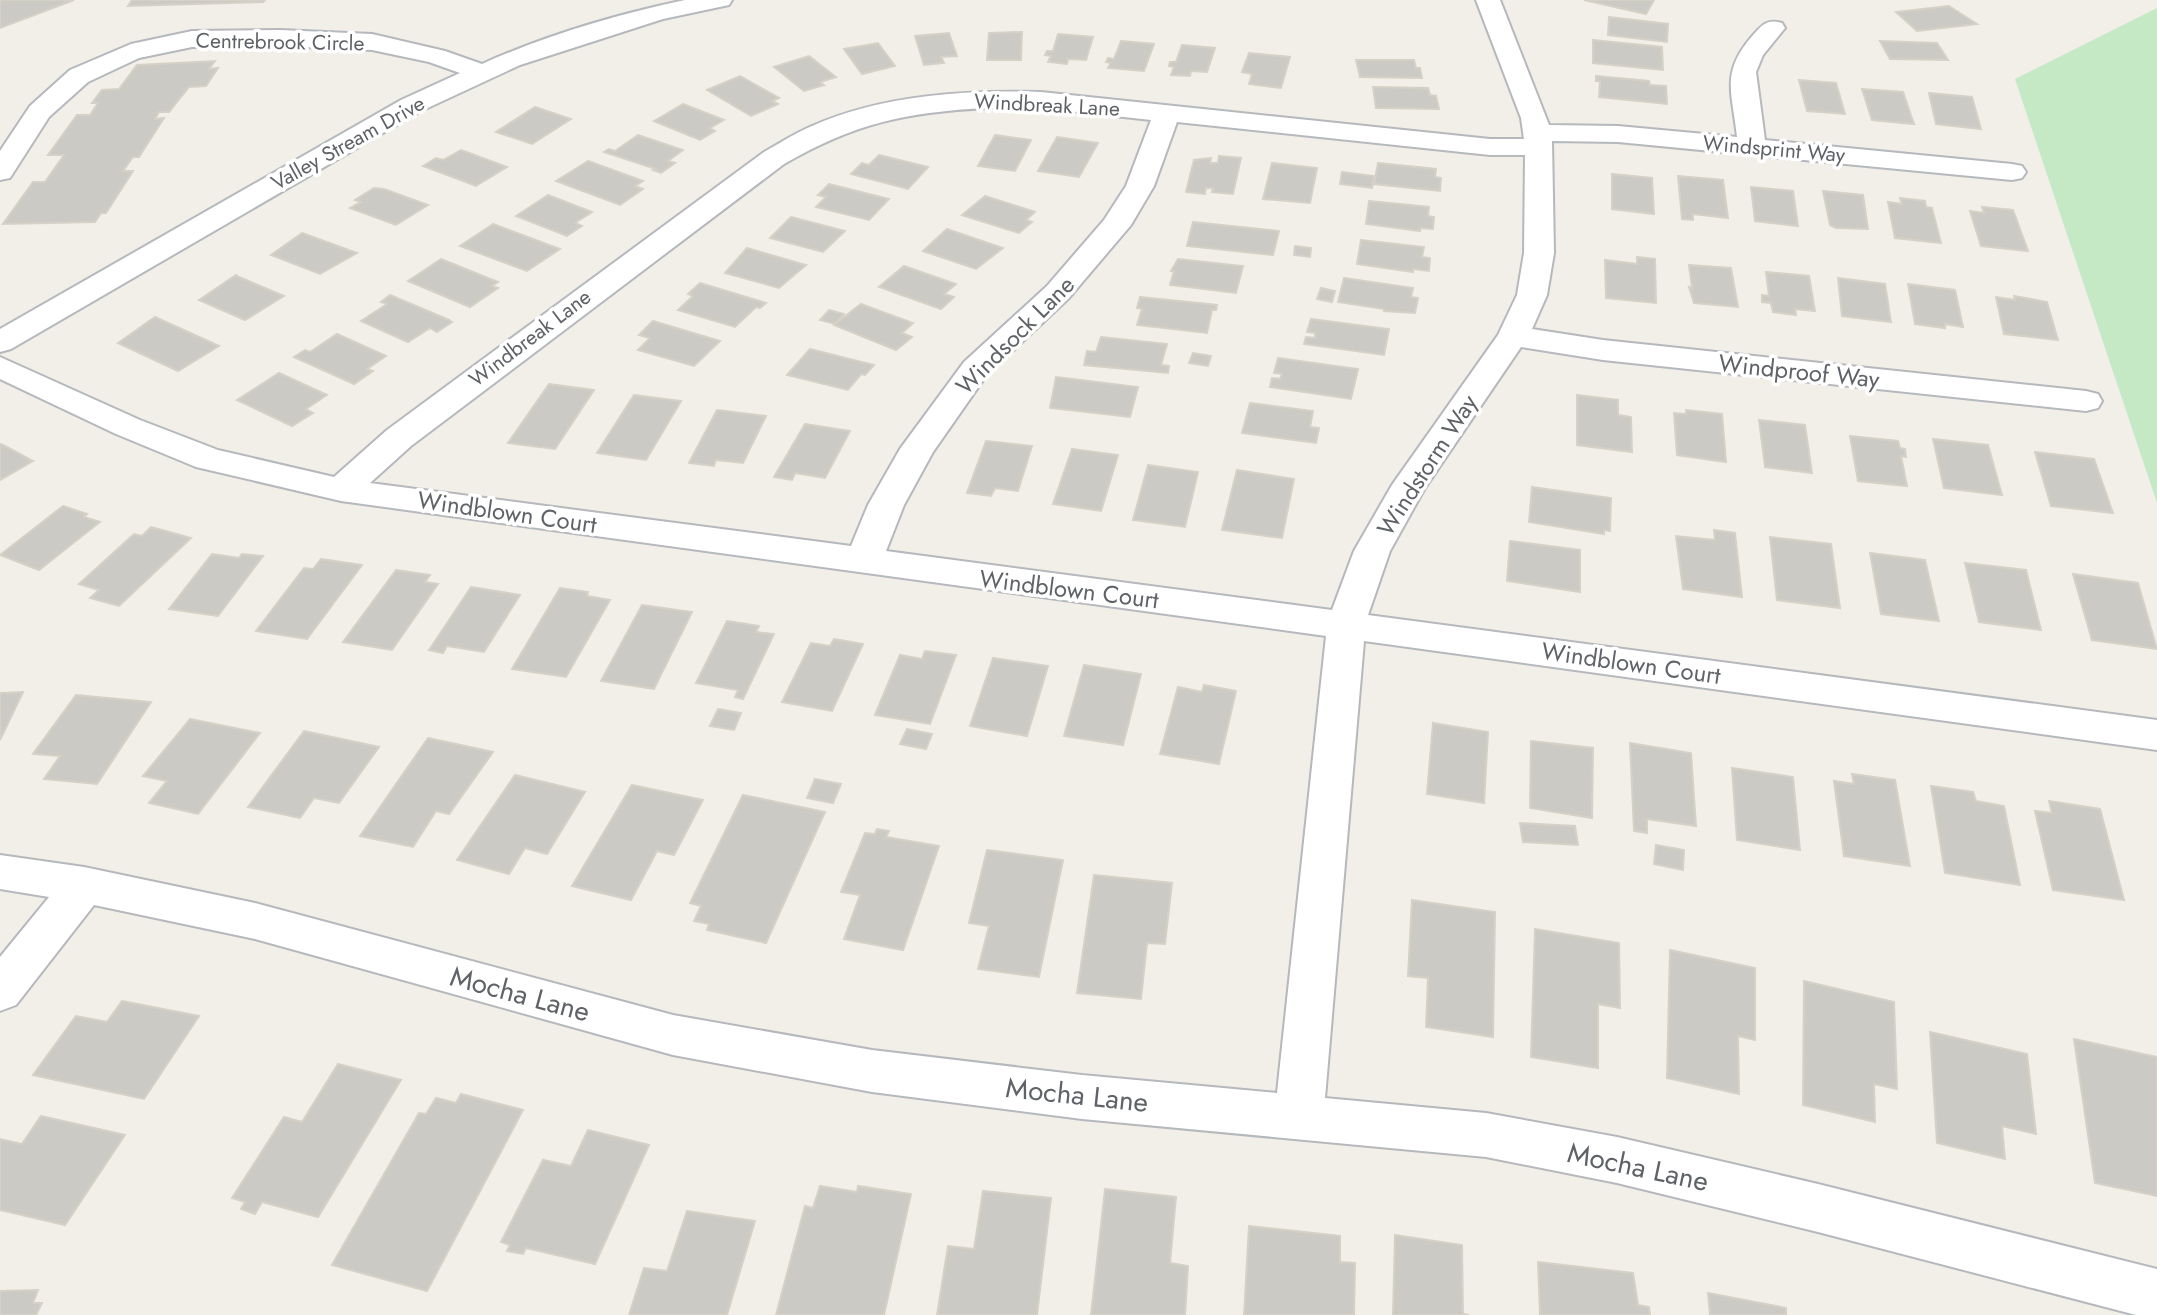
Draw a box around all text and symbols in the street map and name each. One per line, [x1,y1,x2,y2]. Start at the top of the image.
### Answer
street label: Centrebrook Circle [195,26,365,58]
street label: Windbreak Lane [973,86,1121,124]
street label: Valley Stream Drive [266,88,430,198]
street label: Windsprint Way [1702,128,1847,170]
street label: Windsock Lane [948,268,1082,402]
street label: Windbreak Lane [463,282,597,394]
street label: Windproof Way [1717,345,1882,397]
street label: Windstorm Way [1368,387,1486,543]
street label: Windblown Court [415,482,599,542]
street label: Windblown Court [977,561,1161,617]
street label: Windblown Court [1539,633,1723,693]
street label: Mocha Lane [446,956,594,1032]
street label: Mocha Lane [1004,1067,1150,1123]
street label: Mocha Lane [1564,1132,1712,1202]

